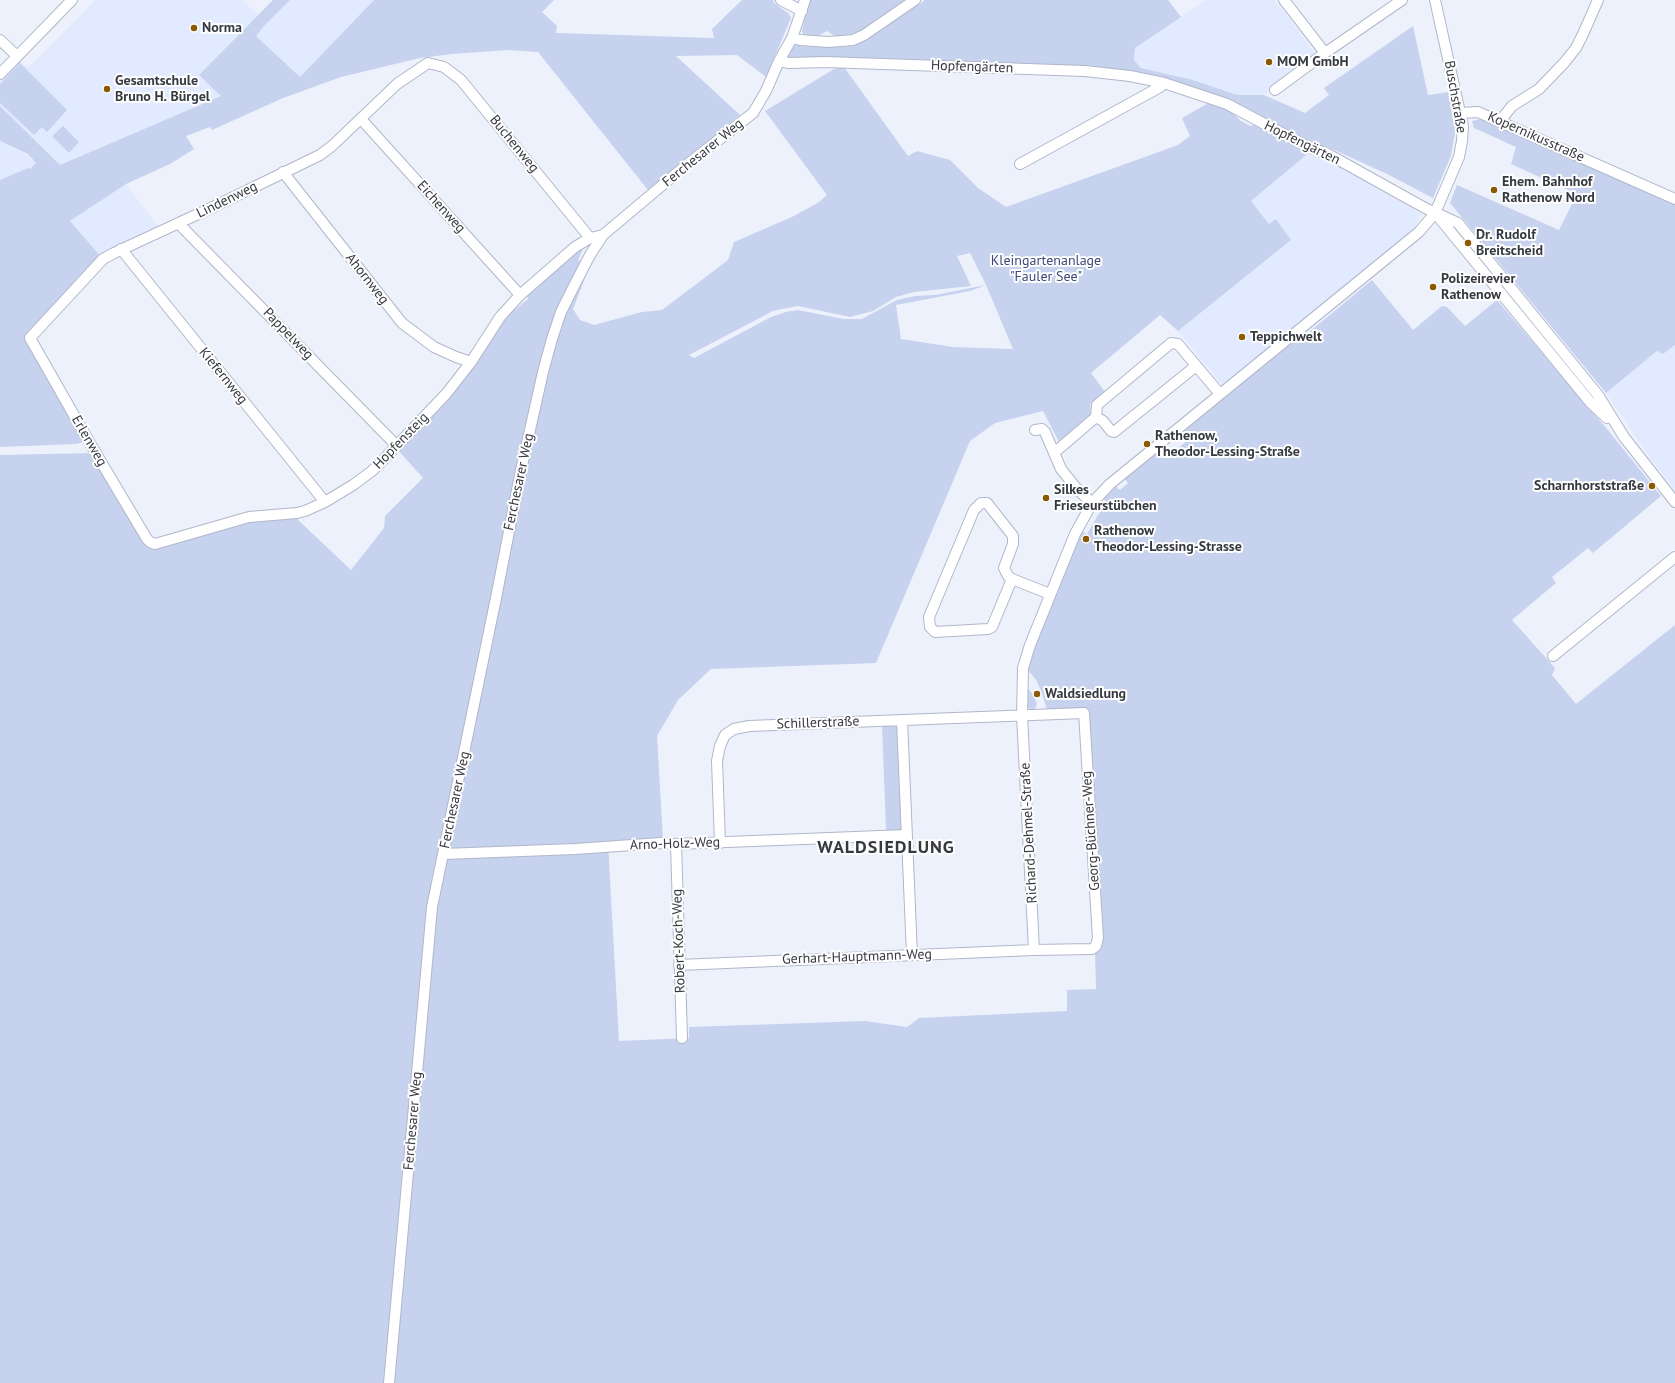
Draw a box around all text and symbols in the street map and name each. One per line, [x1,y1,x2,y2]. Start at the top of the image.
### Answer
place label: Norma [202,20,242,36]
marker: Norma [189,23,199,33]
place label: MOM GmbH [1277,54,1349,70]
street label: Hopfengärten [931,57,1013,77]
marker: MOM GmbH [1264,57,1274,67]
street label: Buschstraße [1440,59,1470,135]
place label: Gesamtschule Bruno H. Bürgel [115,73,210,106]
marker: Gesamtschule Bruno H. Bürgel [102,84,112,94]
street label: Kopernikusstraße [1485,108,1587,166]
street label: Buchenweg [486,112,542,176]
street label: Ferchesarer Weg [659,115,747,191]
street label: Hopfengärten [1261,117,1343,169]
place label: Ehem. Bahnhof Rathenow Nord [1502,174,1595,206]
street label: Eichenweg [413,177,469,237]
street label: Lindenweg [194,178,260,222]
marker: Ehem. Bahnhof Rathenow Nord [1489,185,1499,195]
place label: Dr. Rudolf Breitscheid [1476,227,1543,260]
marker: Dr. Rudolf Breitscheid [1463,238,1473,248]
street label: Ahornweg [342,250,392,308]
park label: Kleingartenanlage "Fauler See" [991,253,1101,286]
place label: Polizeirevier Rathenow [1441,271,1515,304]
marker: Polizeirevier Rathenow [1428,282,1438,292]
street label: Pappelweg [259,305,317,363]
place label: Teppichwelt [1250,329,1322,345]
marker: Teppichwelt [1237,332,1247,342]
street label: Kiefernweg [195,344,251,408]
street label: Hopfensteig [370,409,432,473]
street label: Erlenweg [68,413,110,469]
place label: Rathenow, Theodor-Lessing-Straße [1155,428,1300,460]
street label: Ferchesarer Weg [501,432,537,532]
marker: Rathenow, Theodor-Lessing-Straße [1142,439,1152,449]
place label: Scharnhorststraße [1534,478,1644,494]
marker: Scharnhorststraße [1647,481,1657,491]
place label: Silkes Frieseurstübchen [1054,482,1157,514]
marker: Silkes Frieseurstübchen [1041,493,1051,503]
place label: Rathenow Theodor-Lessing-Strasse [1094,523,1242,556]
marker: Rathenow Theodor-Lessing-Strasse [1081,534,1091,544]
place label: Waldsiedlung [1045,686,1126,702]
marker: Waldsiedlung [1032,689,1042,699]
street label: Schillerstraße [776,713,860,733]
street label: Ferchesarer Weg [437,750,473,850]
street label: Richard-Dehmel-Straße [1017,762,1041,904]
street label: Georg-Büchner-Weg [1078,771,1104,891]
street label: Arno-Holz-Weg [630,834,720,854]
district label: WALDSIEDLUNG [817,837,955,859]
street label: Robert-Koch-Weg [669,889,689,993]
street label: Gerhart-Hauptmann-Weg [782,946,932,968]
street label: Ferchesarer Weg [400,1071,426,1171]

